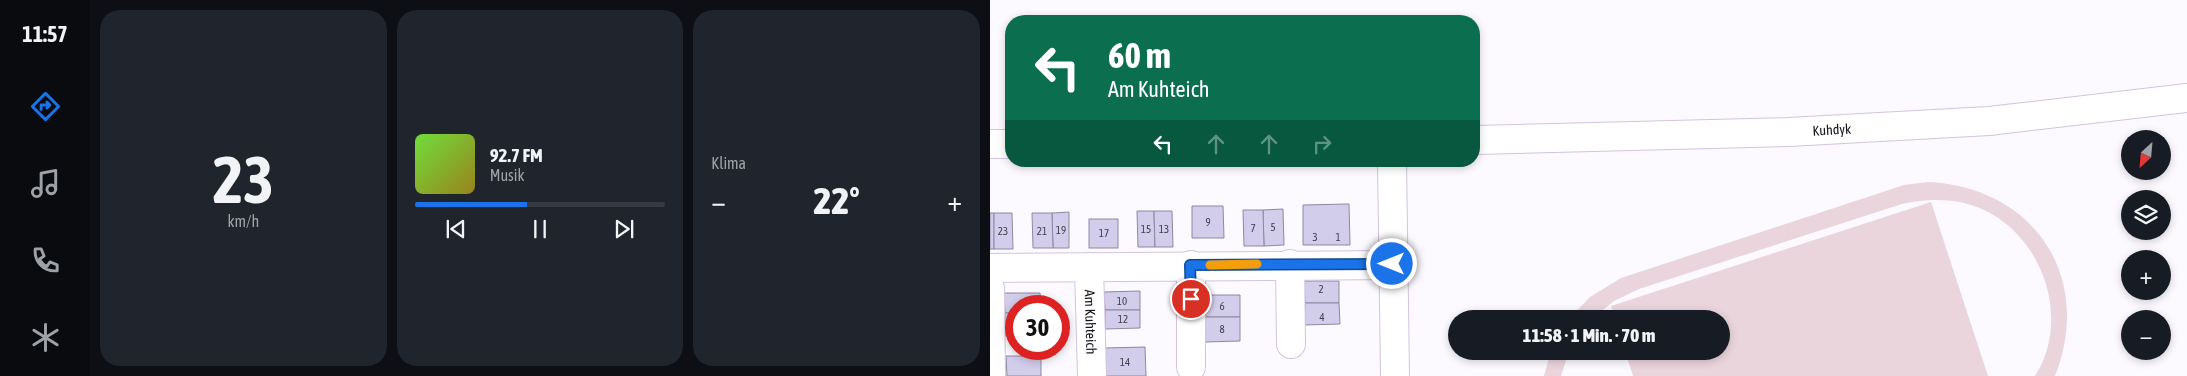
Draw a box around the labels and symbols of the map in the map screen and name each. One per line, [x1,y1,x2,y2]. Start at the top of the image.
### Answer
street label: Kuhdyk [1812,121,1852,139]
north arrow [2121,130,2171,180]
house number: 9 [1205,216,1211,228]
house number: 5 [1270,221,1276,233]
house number: 7 [1250,222,1256,234]
house number: 15 [1141,223,1151,235]
house number: 13 [1159,223,1169,235]
house number: 19 [1056,224,1066,236]
house number: 23 [998,225,1008,237]
house number: 21 [1037,225,1047,237]
house number: 17 [1099,227,1109,239]
house number: 3 [1312,231,1318,243]
house number: 1 [1335,231,1341,243]
position arrow [1365,237,1417,289]
pin [1170,278,1212,320]
house number: 2 [1318,283,1324,295]
street label: Am Kuhteich [1082,289,1099,355]
speed limit sign: 30 [1005,295,1070,360]
house number: 10 [1117,295,1127,307]
house number: 6 [1219,300,1225,312]
house number: 4 [1319,311,1325,323]
house number: 12 [1118,313,1128,325]
house number: 8 [1219,323,1225,335]
house number: 14 [1120,356,1130,368]

